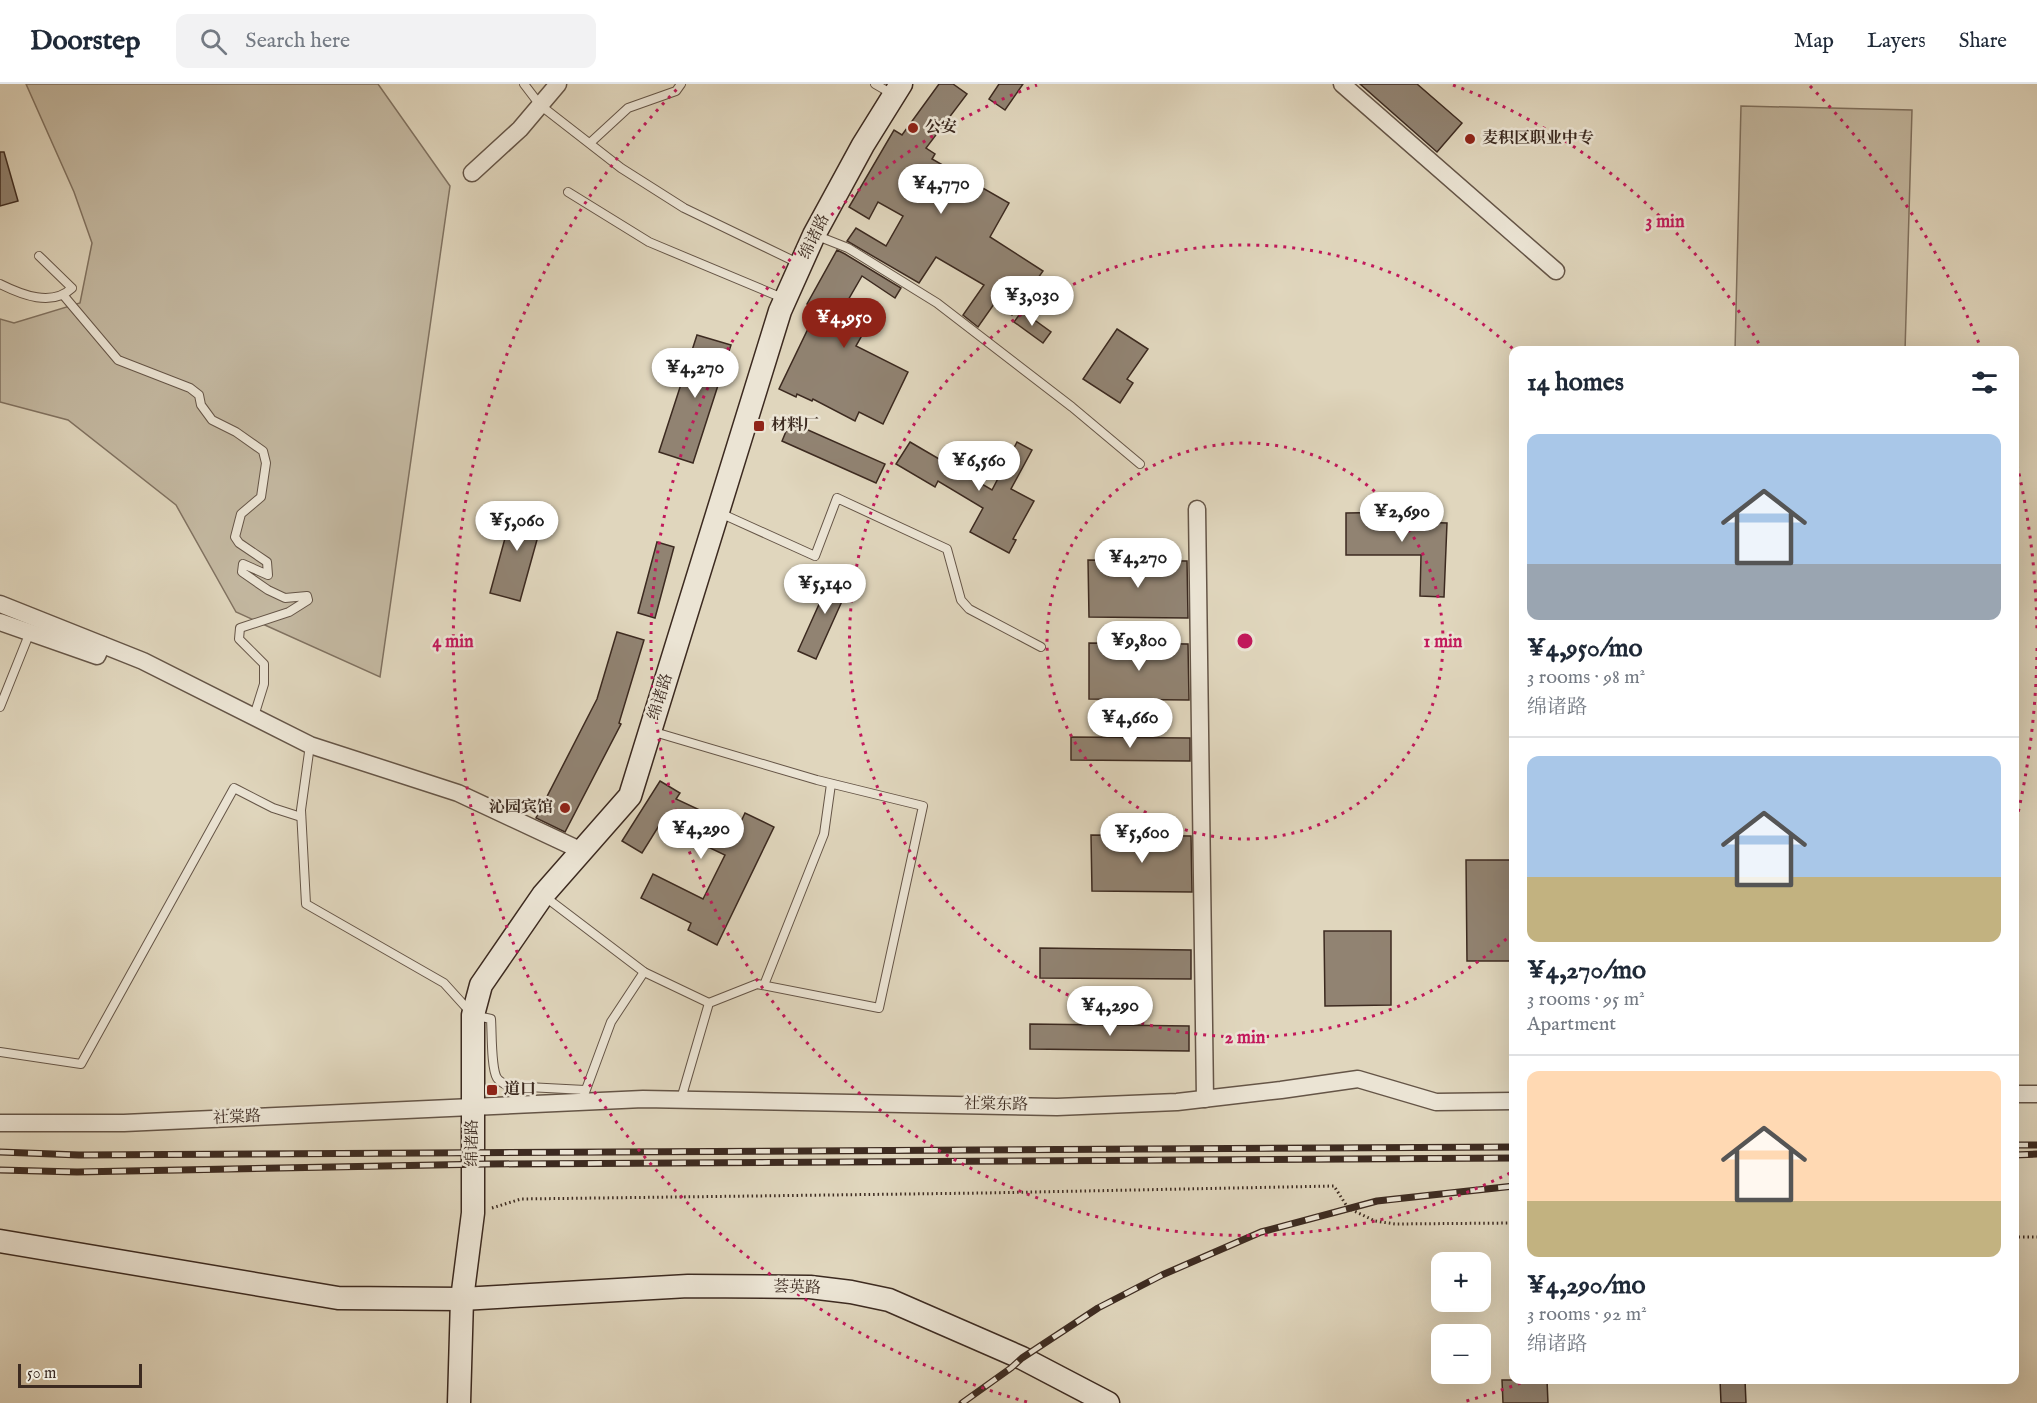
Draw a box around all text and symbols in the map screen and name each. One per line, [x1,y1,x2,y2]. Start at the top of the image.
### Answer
search box [176,14,596,68]
text: Doorstep [30,24,140,59]
icon: search [197,25,230,58]
text: Search here [245,27,350,55]
text: Map [1794,28,1834,55]
text: Layers [1867,28,1926,55]
text: Share [1959,28,2007,55]
place label: 公安 [925,117,957,138]
marker: 公安 [906,121,920,135]
place label: 麦积区职业中专 [1482,129,1594,149]
marker: 麦积区职业中专 [1463,132,1477,146]
pin: ¥4,770 [892,164,990,215]
text: ¥4,770 [912,171,970,196]
street label: 绵诸路 [795,211,835,263]
text: 3 min [1646,211,1685,234]
pin: ¥3,030 [983,276,1081,327]
text: ¥3,030 [1005,283,1059,308]
pin: ¥4,950 [795,298,893,349]
text: ¥4,950 [816,305,872,330]
pin: ¥4,270 [646,348,744,399]
text: ¥4,270 [666,355,724,380]
text: 14 homes [1527,366,1624,399]
icon: filters [1968,366,2001,399]
place label: 材料厂 [771,416,819,436]
marker: 材料厂 [752,419,766,433]
pin: ¥6,560 [930,441,1028,492]
text: ¥6,560 [952,448,1006,473]
icon: home [1710,473,1818,581]
pin: ¥2,690 [1353,492,1451,543]
text: ¥2,690 [1374,499,1430,524]
pin: ¥5,060 [468,501,566,552]
text: ¥5,060 [489,508,545,533]
pin: ¥4,270 [1089,538,1187,589]
text: ¥4,270 [1109,545,1167,570]
pin: ¥5,140 [776,564,874,615]
text: ¥5,140 [798,571,852,596]
pin: ¥9,800 [1090,621,1188,672]
text: ¥9,800 [1111,628,1167,653]
text: 4 min [432,631,474,654]
centre of rings [1235,631,1255,651]
text: 1 min [1424,631,1463,654]
text: ¥4,950/mo [1527,632,1643,665]
text: 3 rooms · 98 m² [1527,665,1645,690]
street label: 绵诸路 [644,671,678,723]
text: 绵诸路 [1527,695,1587,720]
pin: ¥4,660 [1081,698,1179,749]
text: ¥4,660 [1102,705,1158,730]
icon: home [1710,795,1818,903]
place label: 沁园宾馆 [489,798,553,818]
marker: 沁园宾馆 [558,801,572,815]
pin: ¥4,290 [652,809,750,860]
pin: ¥5,600 [1093,813,1191,864]
text: ¥4,290 [672,816,730,841]
text: ¥5,600 [1114,820,1170,845]
text: ¥4,270/mo [1527,954,1646,987]
pin: ¥4,290 [1061,986,1159,1037]
text: 3 rooms · 95 m² [1527,987,1645,1012]
text: ¥4,290 [1081,993,1139,1018]
text: Apartment [1527,1012,1616,1037]
text: 2 min [1225,1027,1266,1050]
place label: 道口 [504,1080,536,1100]
marker: 道口 [485,1083,499,1097]
street label: 社棠东路 [964,1094,1028,1116]
street label: 社棠路 [213,1107,261,1129]
icon: home [1710,1110,1818,1218]
street label: 绵诸路 [463,1119,483,1167]
map controls [1431,1252,1491,1384]
button: + [1431,1252,1491,1312]
text: ¥4,290/mo [1527,1269,1646,1302]
street label: 荟英路 [773,1277,821,1299]
text: 3 rooms · 92 m² [1527,1302,1647,1327]
button: − [1431,1324,1491,1384]
text: 绵诸路 [1527,1332,1587,1357]
scale bar [18,1361,142,1388]
text: 50 m [27,1364,56,1384]

